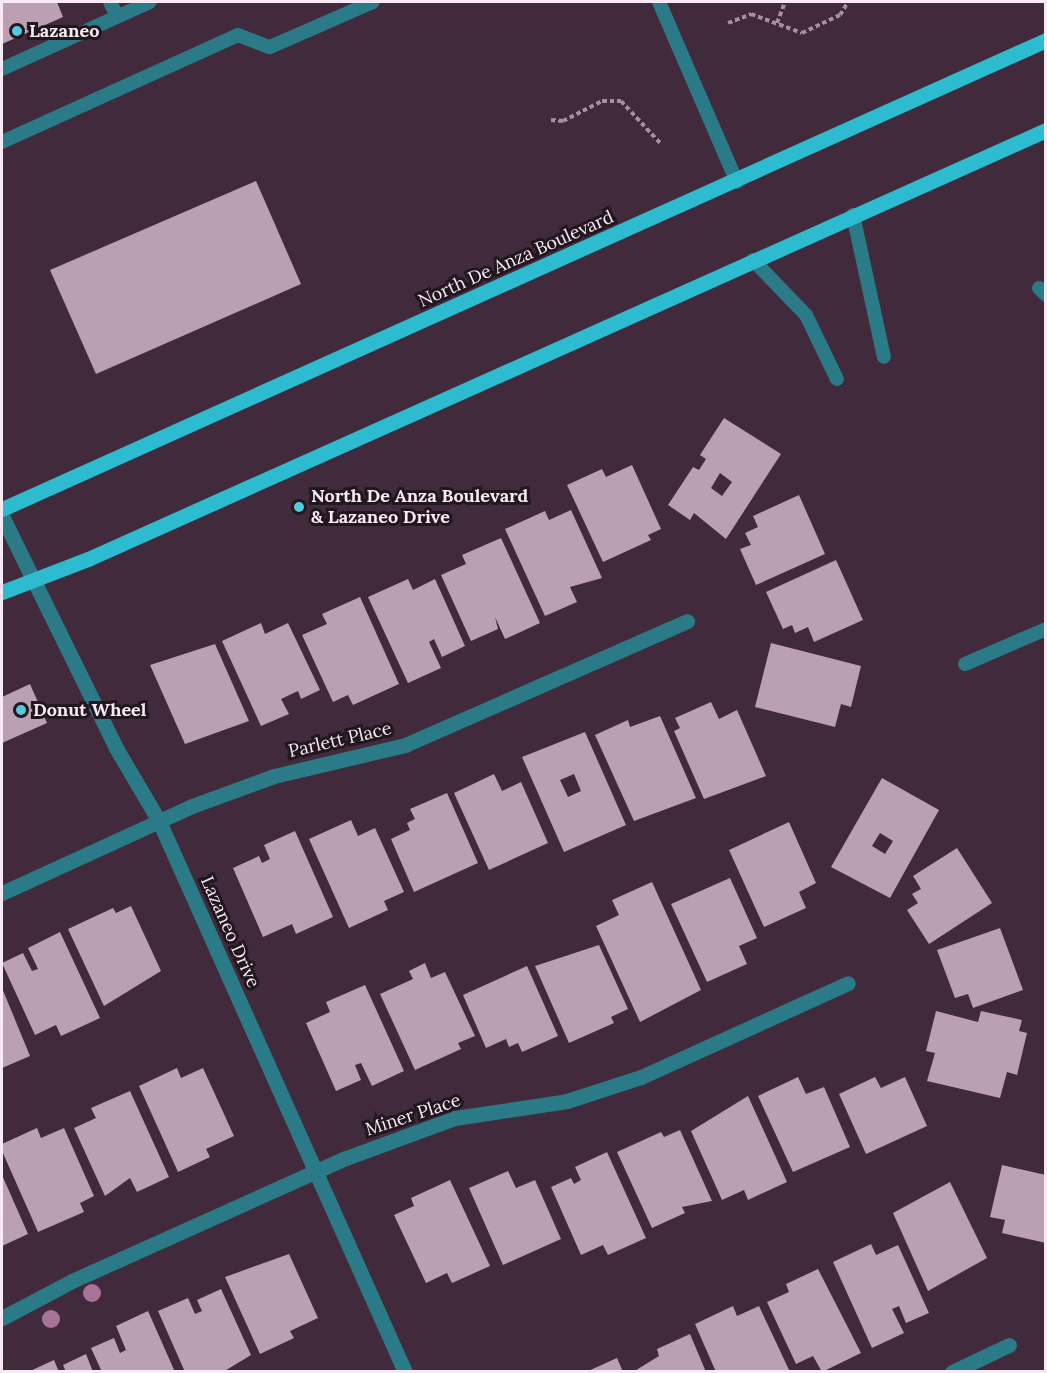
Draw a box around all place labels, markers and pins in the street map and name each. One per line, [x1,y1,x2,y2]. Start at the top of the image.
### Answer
place label: Lazaneo [29,20,99,42]
marker: Lazaneo [10,24,24,38]
place label: North De Anza Boulevard & Lazaneo Drive [311,486,528,528]
marker: North De Anza Boulevard & Lazaneo Drive [292,500,306,514]
place label: Donut Wheel [33,699,146,721]
marker: Donut Wheel [14,703,28,717]

